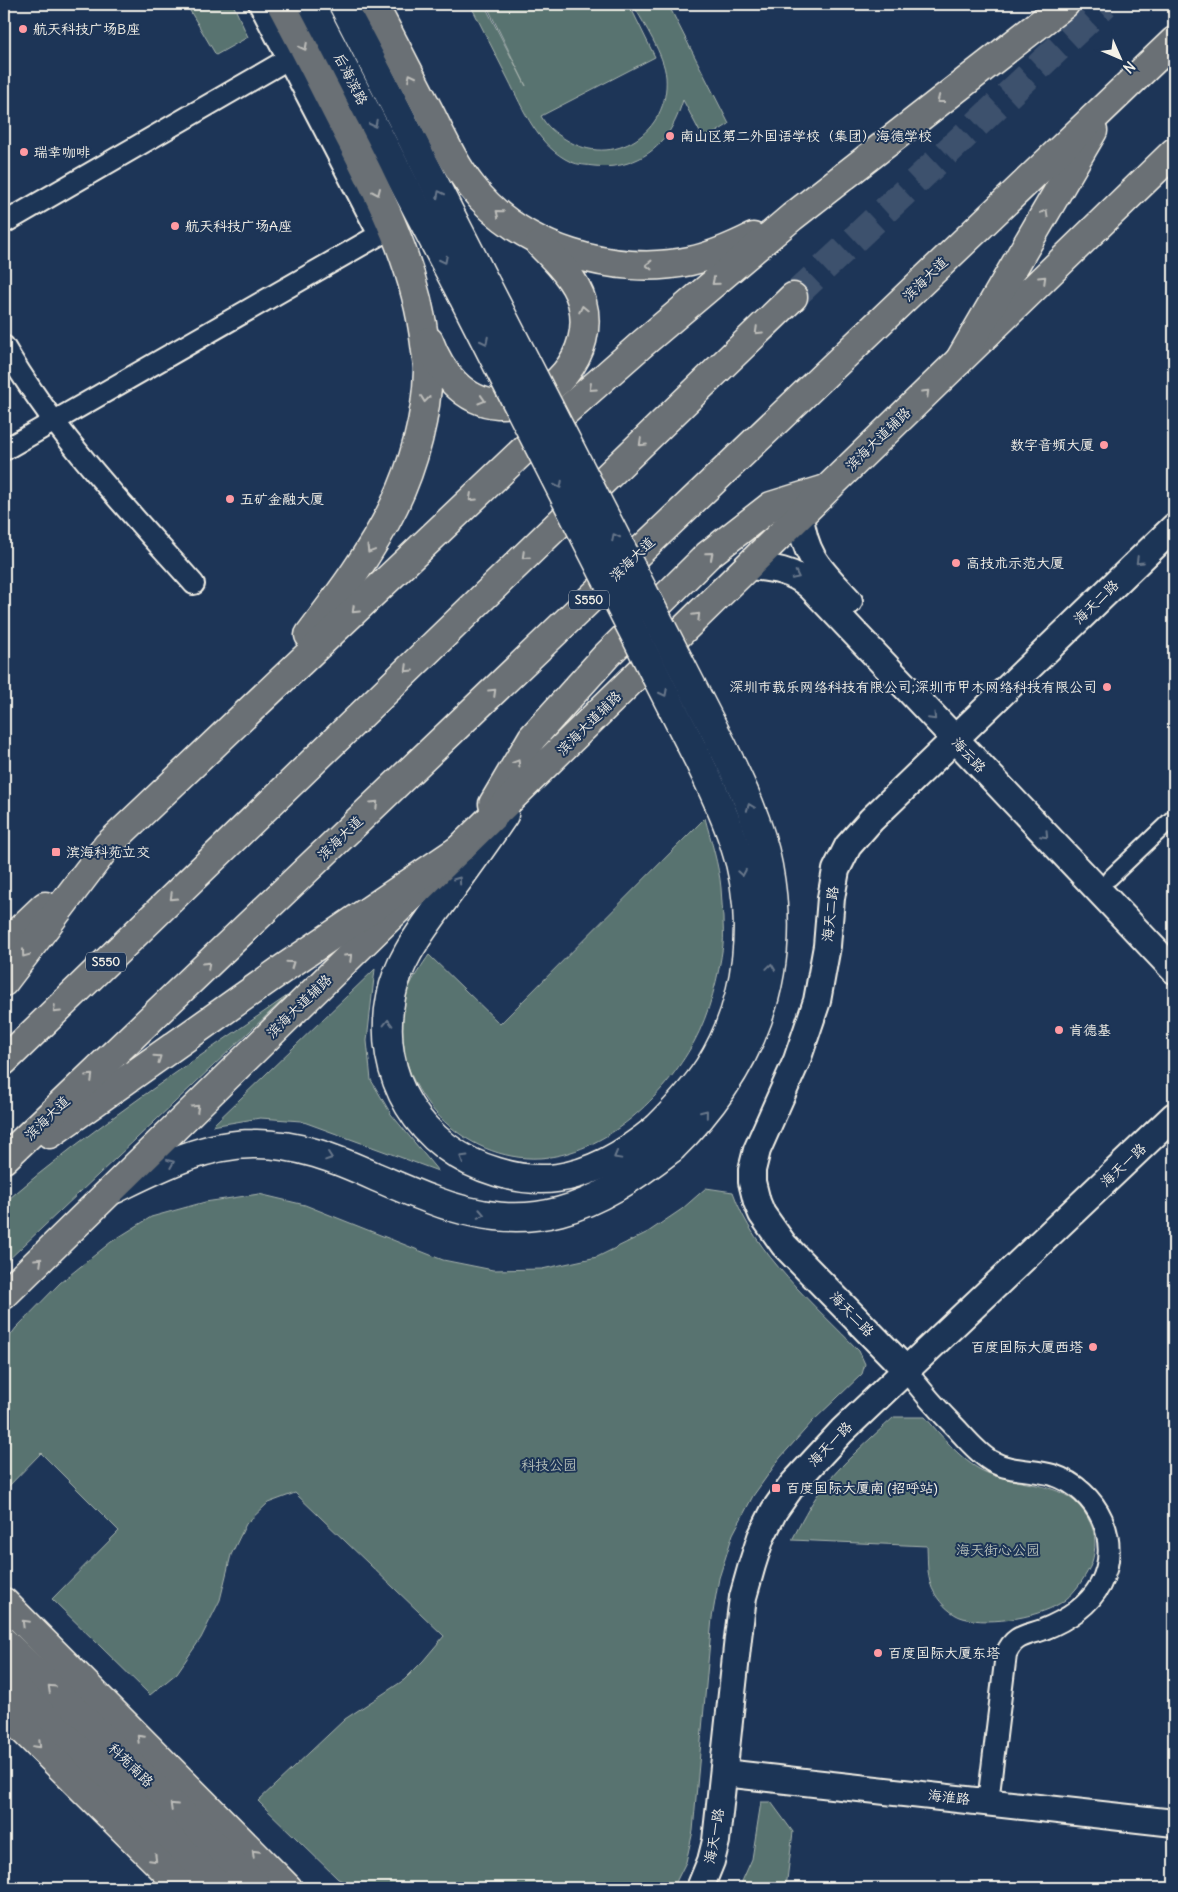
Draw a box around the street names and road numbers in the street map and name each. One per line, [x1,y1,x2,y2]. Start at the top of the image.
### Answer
street label: 后海滨路 [330,50,372,108]
street label: 滨海大道 [899,253,951,305]
street label: 滨海大道辅路 [842,403,914,475]
street label: 滨海大道 [606,533,658,585]
street label: 海天二路 [1070,576,1122,628]
road number: S550 [569,590,609,610]
street label: 滨海大道辅路 [553,687,625,759]
street label: 海云路 [948,734,990,776]
street label: 滨海大道 [314,812,366,864]
street label: 海天二路 [818,885,842,943]
road number: S550 [86,952,126,972]
street label: 滨海大道辅路 [263,970,335,1042]
street label: 滨海大道 [21,1092,73,1144]
street label: 海天一路 [1096,1139,1150,1191]
street label: 海天二路 [826,1288,878,1340]
street label: 海天一路 [804,1418,856,1470]
street label: 科苑南路 [105,1739,157,1791]
street label: 海淮路 [927,1786,971,1808]
street label: 海天一路 [700,1807,728,1865]

